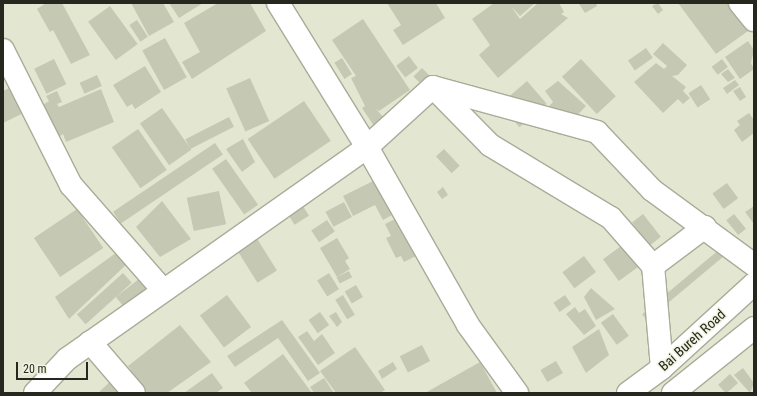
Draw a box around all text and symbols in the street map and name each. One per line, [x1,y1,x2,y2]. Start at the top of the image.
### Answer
street label: Bai Bureh Road [655,306,729,374]
scale bar [18,354,90,380]
text: 20 m [23,362,47,376]

